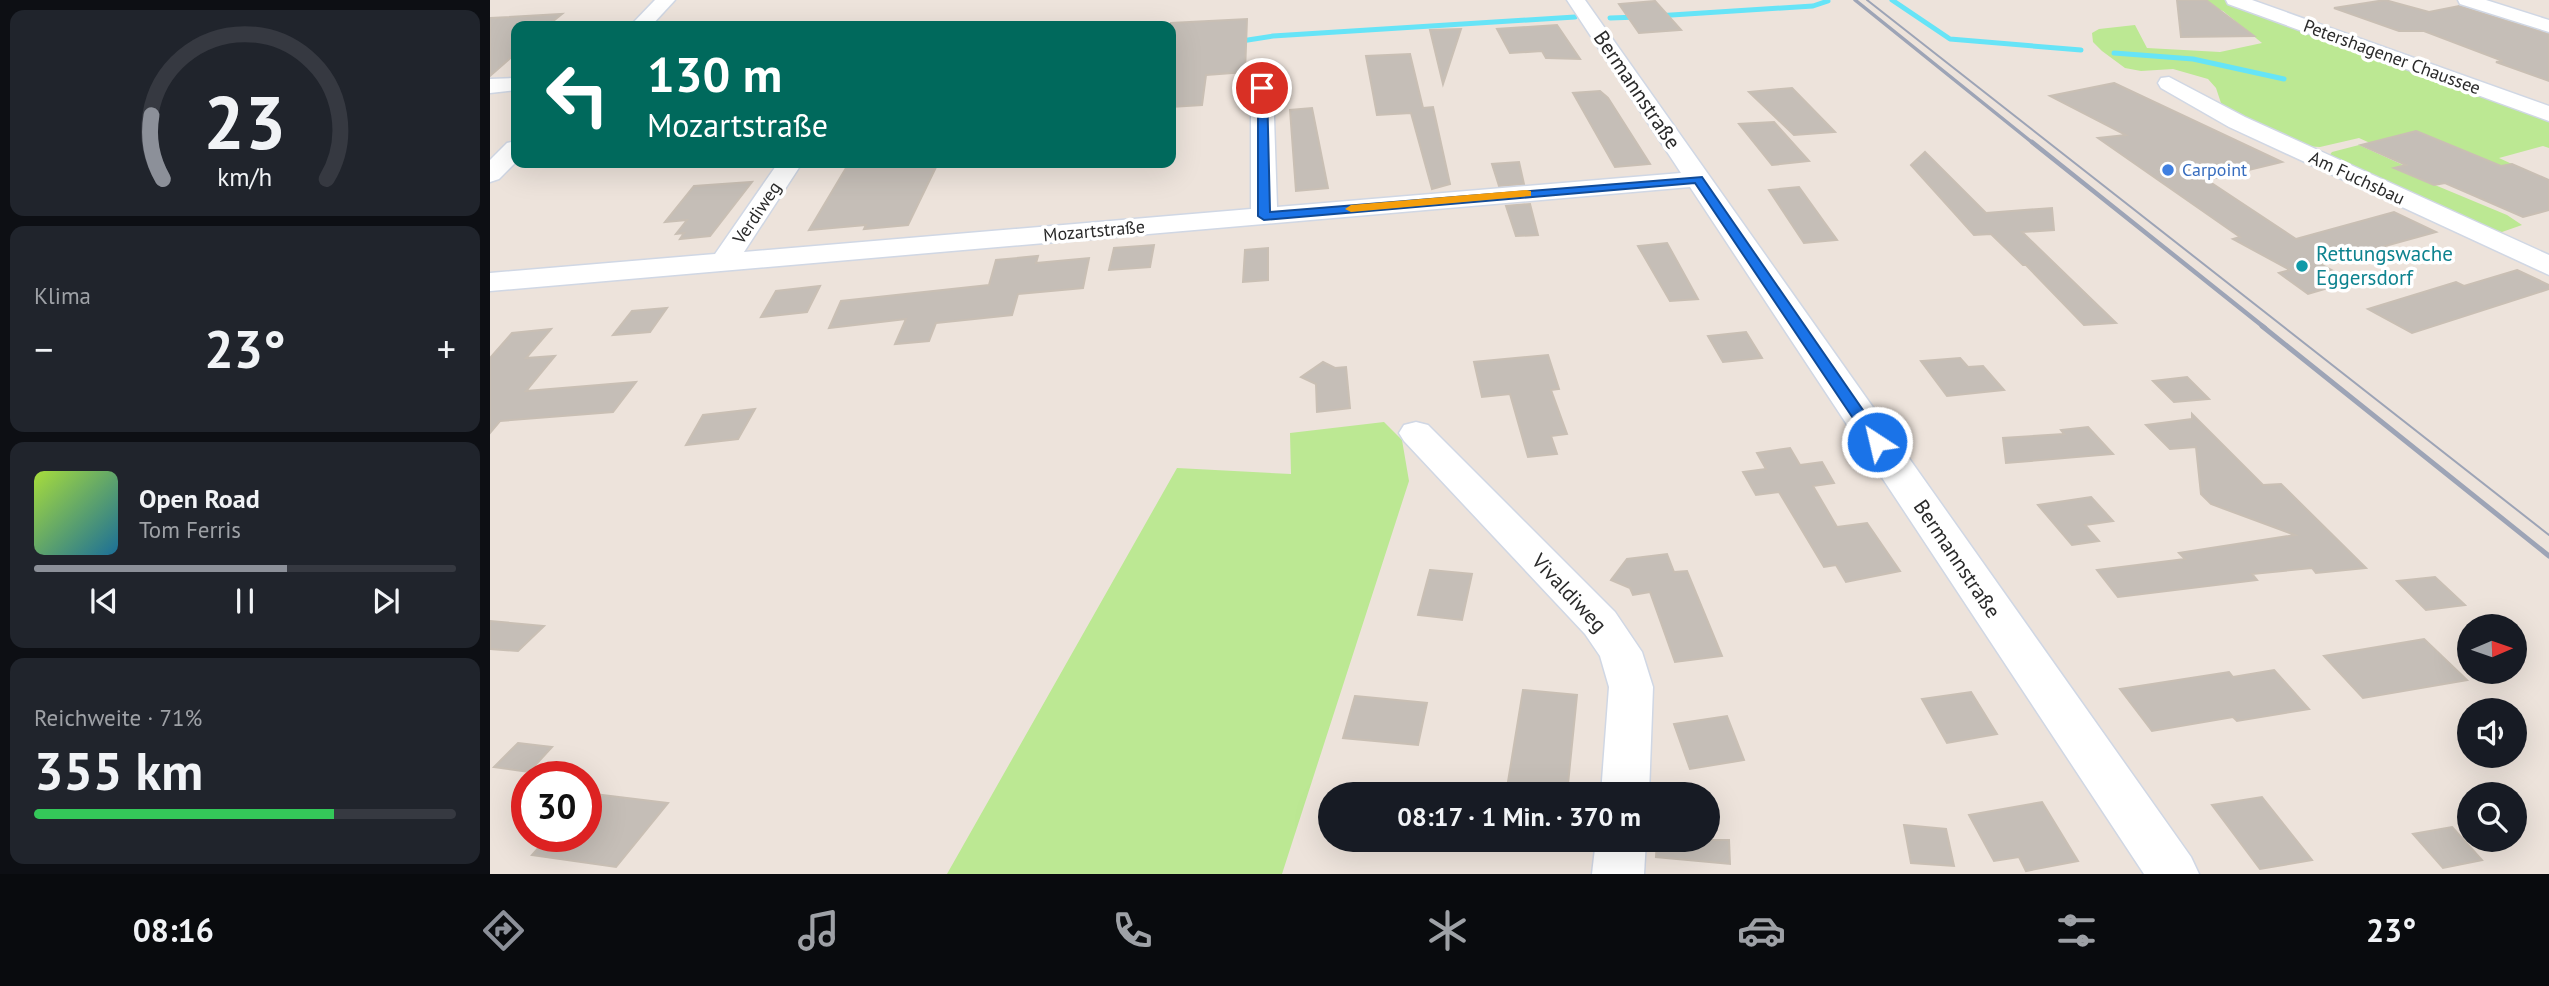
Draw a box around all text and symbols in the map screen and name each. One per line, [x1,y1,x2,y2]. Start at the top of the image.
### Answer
street label: Petershagener Chaussee [2300,14,2484,99]
street label: Bermannstraße [1588,25,1687,154]
text: 130 m [647,42,782,106]
icon: left [532,49,623,140]
pin [1232,58,1292,118]
icon: arrive [1243,69,1281,107]
text: 23 [204,75,286,169]
text: Mozartstraße [647,104,828,146]
street label: Am Fuchsbau [2306,145,2409,210]
place label: Carpoint [2182,158,2247,181]
text: km/h [218,161,272,193]
marker: Carpoint [2160,162,2176,178]
street label: Verdiweg [727,177,786,249]
street label: Mozartstraße [1042,215,1146,246]
place label: Rettungswache Eggersdorf [2316,240,2453,291]
marker: Rettungswache Eggersdorf [2294,258,2310,274]
text: Klima [34,281,91,310]
text: 23° [204,315,286,382]
text: − [34,324,53,373]
text: + [437,324,456,373]
position arrow [1840,405,1914,479]
text: Open Road [139,482,260,515]
street label: Bermannstraße [1908,494,2007,623]
text: Tom Ferris [139,515,241,544]
street label: Vivaldiweg [1525,547,1613,638]
icon: previous [85,582,123,620]
icon: pause [226,582,264,620]
icon: next [367,582,405,620]
north arrow [2457,614,2527,684]
map controls [2457,614,2527,852]
button: sound [2457,698,2527,768]
text: Reichweite · 71% [34,703,202,732]
text: 355 km [34,737,203,804]
speed limit sign: 30 [511,761,602,852]
button: search [2457,782,2527,852]
text: 08:17 · 1 Min. · 370 m [1397,800,1641,833]
icon: directions [479,906,528,955]
icon: music [794,906,843,955]
icon: phone [1108,906,1157,955]
icon: climate [1423,906,1472,955]
icon: car [1737,906,1786,955]
icon: filters [2052,906,2101,955]
text: 08:16 [133,909,214,951]
text: 23° [2366,909,2416,951]

